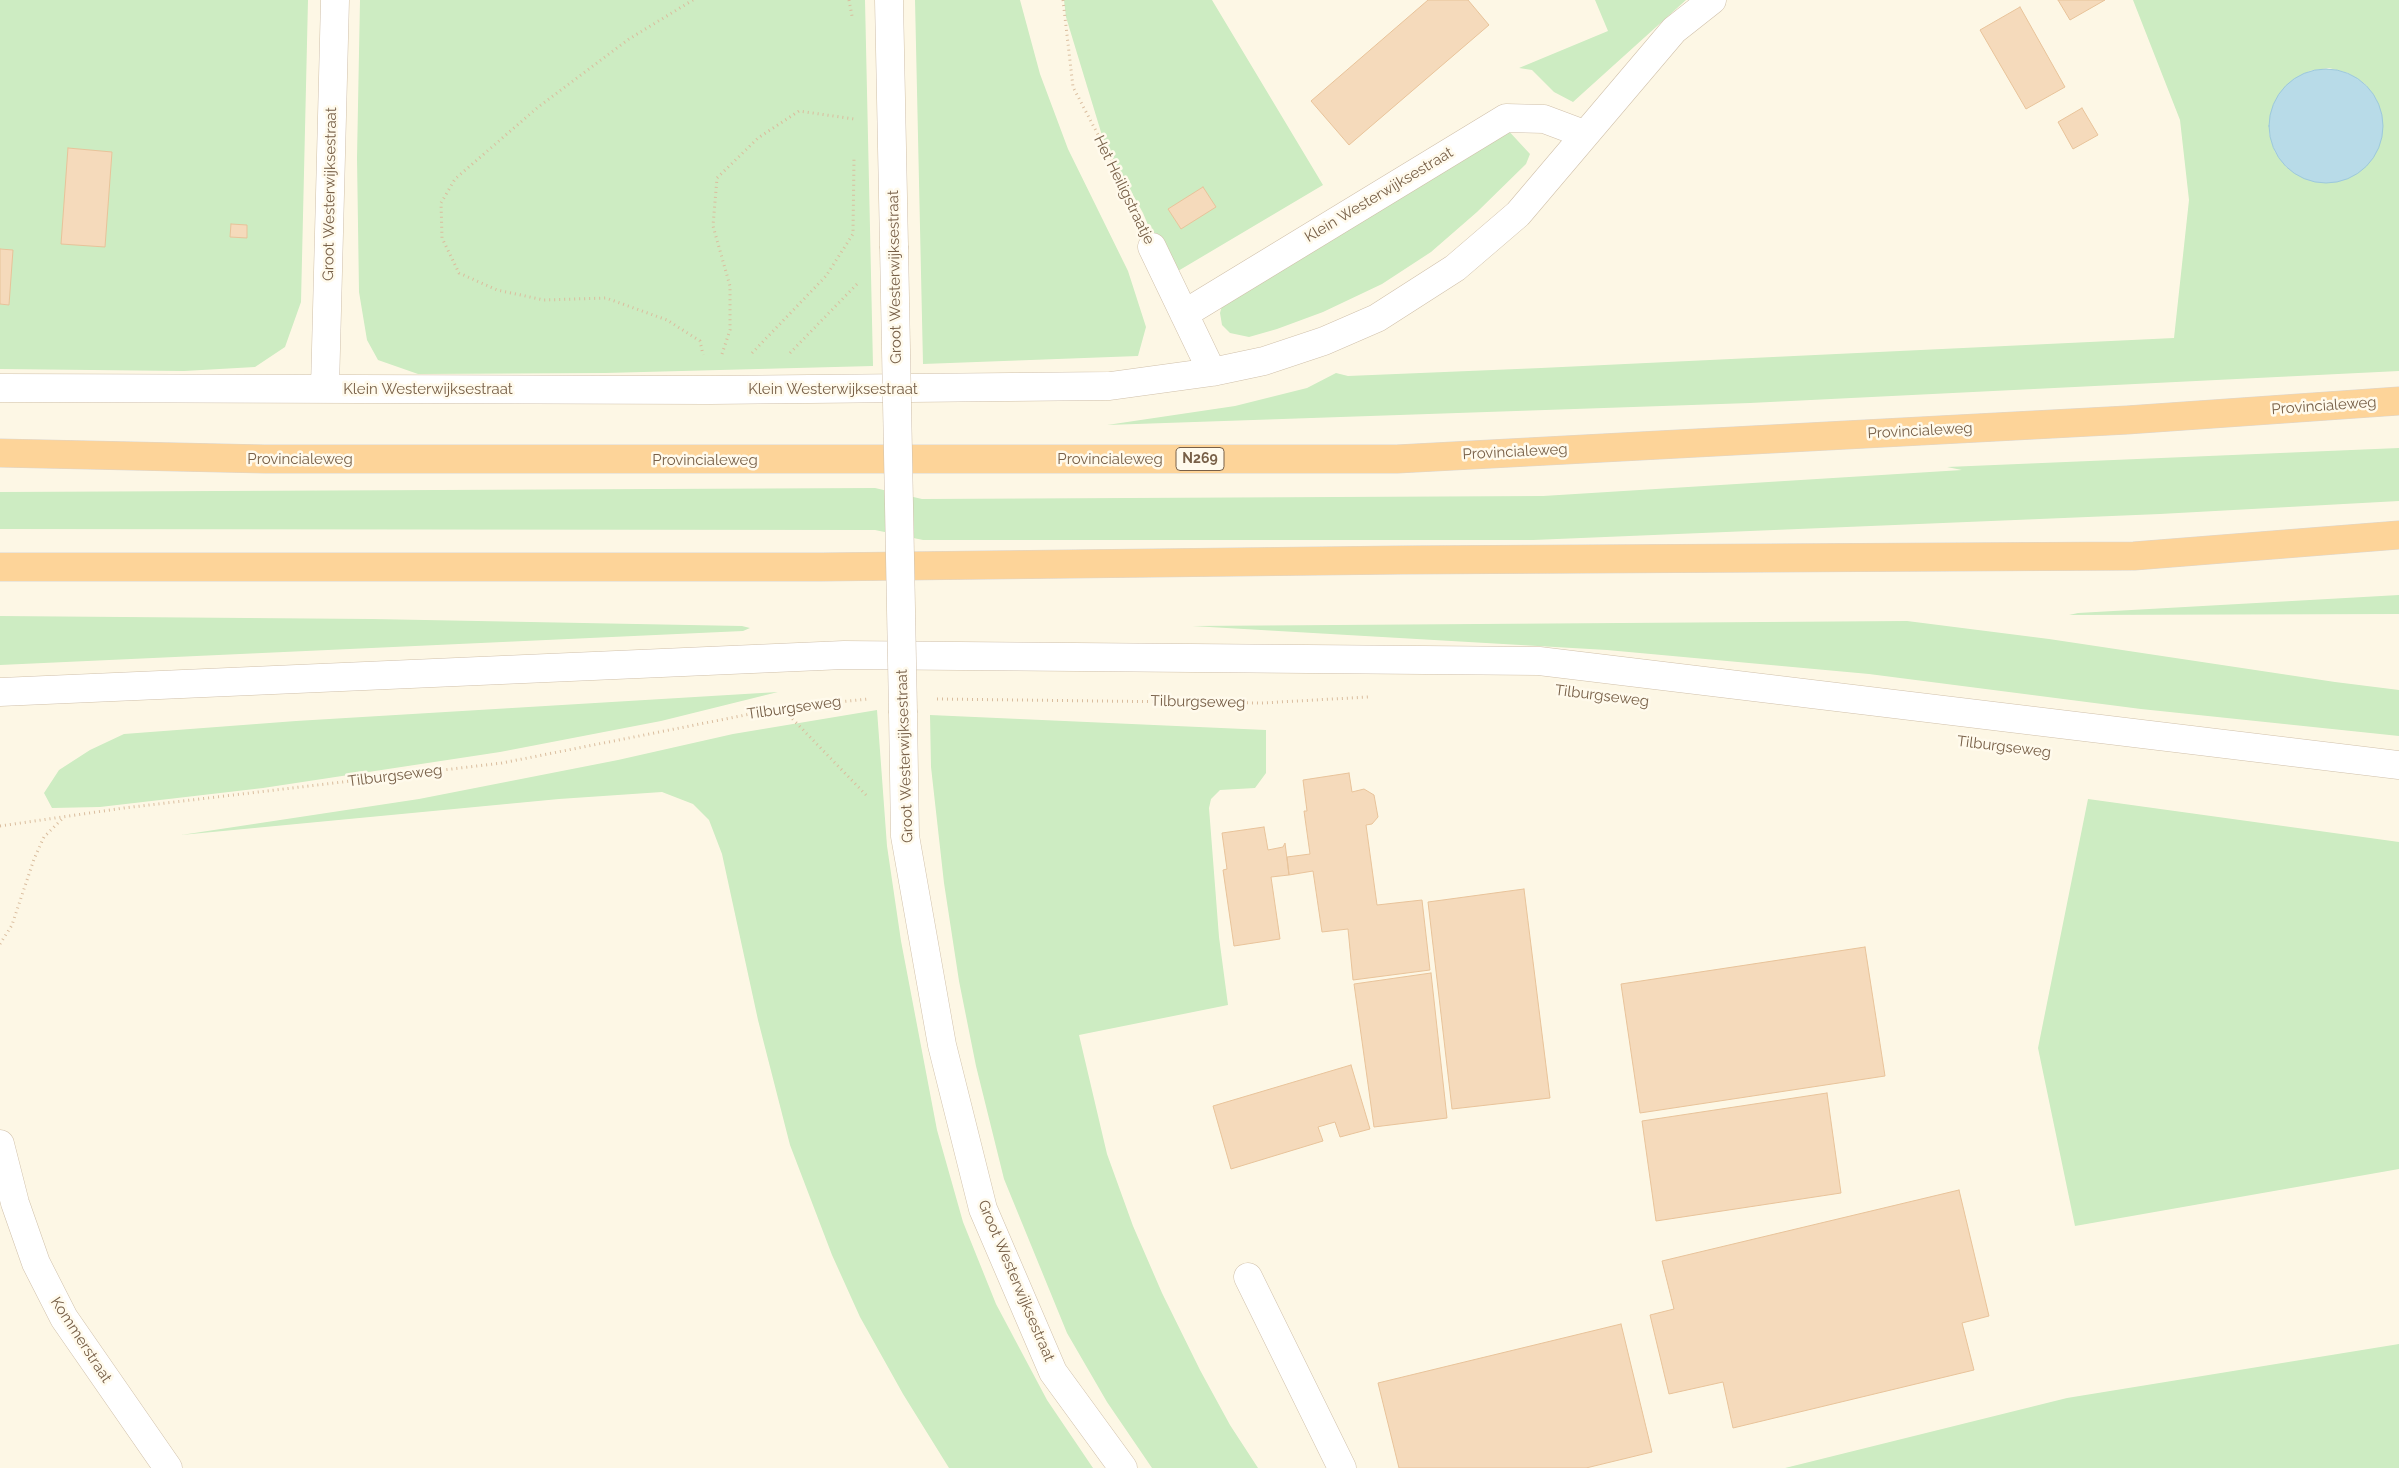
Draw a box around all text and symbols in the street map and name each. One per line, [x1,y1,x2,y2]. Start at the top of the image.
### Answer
street label: Groot Westerwijksestraat [319,107,341,281]
street label: Het Heiligstraatje [1090,133,1158,247]
street label: Klein Westerwijksestraat [1302,144,1456,246]
street label: Groot Westerwijksestraat [884,190,906,364]
street label: Klein Westerwijksestraat [343,380,513,398]
street label: Klein Westerwijksestraat [748,380,918,398]
street label: Provincialeweg [2271,393,2377,419]
street label: Provincialeweg [1867,419,1973,443]
street label: Provincialeweg [1462,440,1568,464]
road number: N269 [1176,448,1224,470]
street label: Provincialeweg [247,450,353,468]
street label: Provincialeweg [1057,450,1163,468]
street label: Provincialeweg [652,451,758,469]
street label: Groot Westerwijksestraat [893,669,917,843]
street label: Tilburgseweg [1554,681,1650,711]
street label: Tilburgseweg [746,692,842,724]
street label: Tilburgseweg [1150,692,1246,712]
street label: Tilburgseweg [1956,732,2052,762]
street label: Tilburgseweg [347,761,443,791]
street label: Groot Westerwijksestraat [974,1198,1058,1364]
street label: Kommerstraat [47,1294,115,1386]

